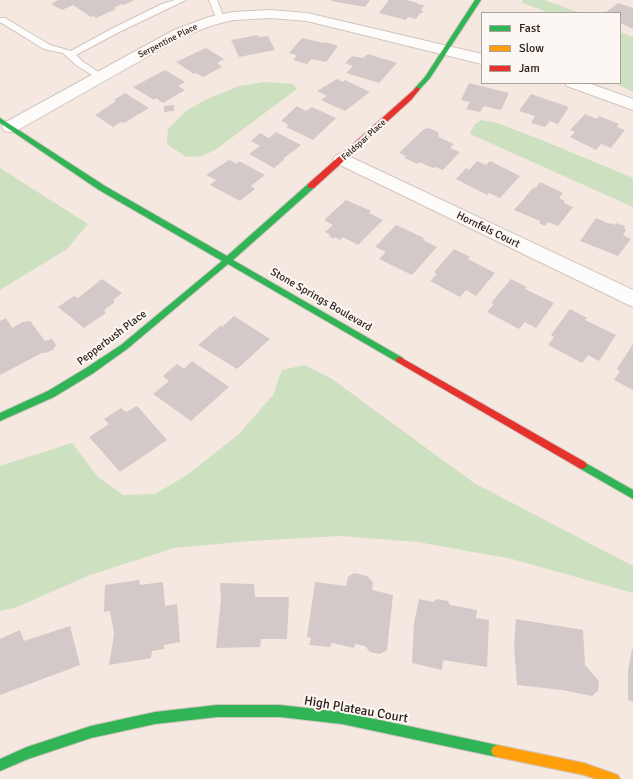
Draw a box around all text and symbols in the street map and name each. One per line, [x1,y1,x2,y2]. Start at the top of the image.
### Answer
legend [481,12,621,84]
street label: Serpentine Place [137,21,199,61]
text: Fast [519,21,540,36]
text: Slow [519,41,544,56]
text: Jam [519,61,540,76]
street label: Feldspar Place [340,117,388,163]
street label: Hornfels Court [454,209,522,251]
street label: Stone Springs Boulevard [268,266,374,334]
street label: Pepperbush Place [75,308,149,368]
street label: High Plateau Court [303,693,409,727]

